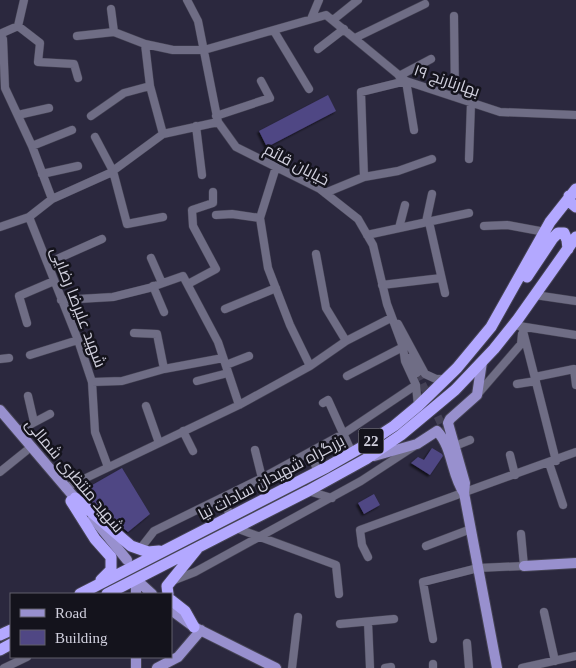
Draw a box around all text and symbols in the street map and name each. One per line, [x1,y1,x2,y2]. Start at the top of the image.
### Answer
street label: بهارنارنج ۱۹ [411,61,482,103]
street label: خیابان قائم [260,140,332,191]
street label: شهید علیرضا رضایی [46,245,109,370]
street label: شهید منتظری شمالی [21,415,127,537]
road number: 22 [358,428,384,454]
street label: بزرگراه شهیدان سادات نیا [195,432,348,525]
legend [10,593,172,658]
text: Road [55,605,87,621]
text: Building [55,630,108,646]

